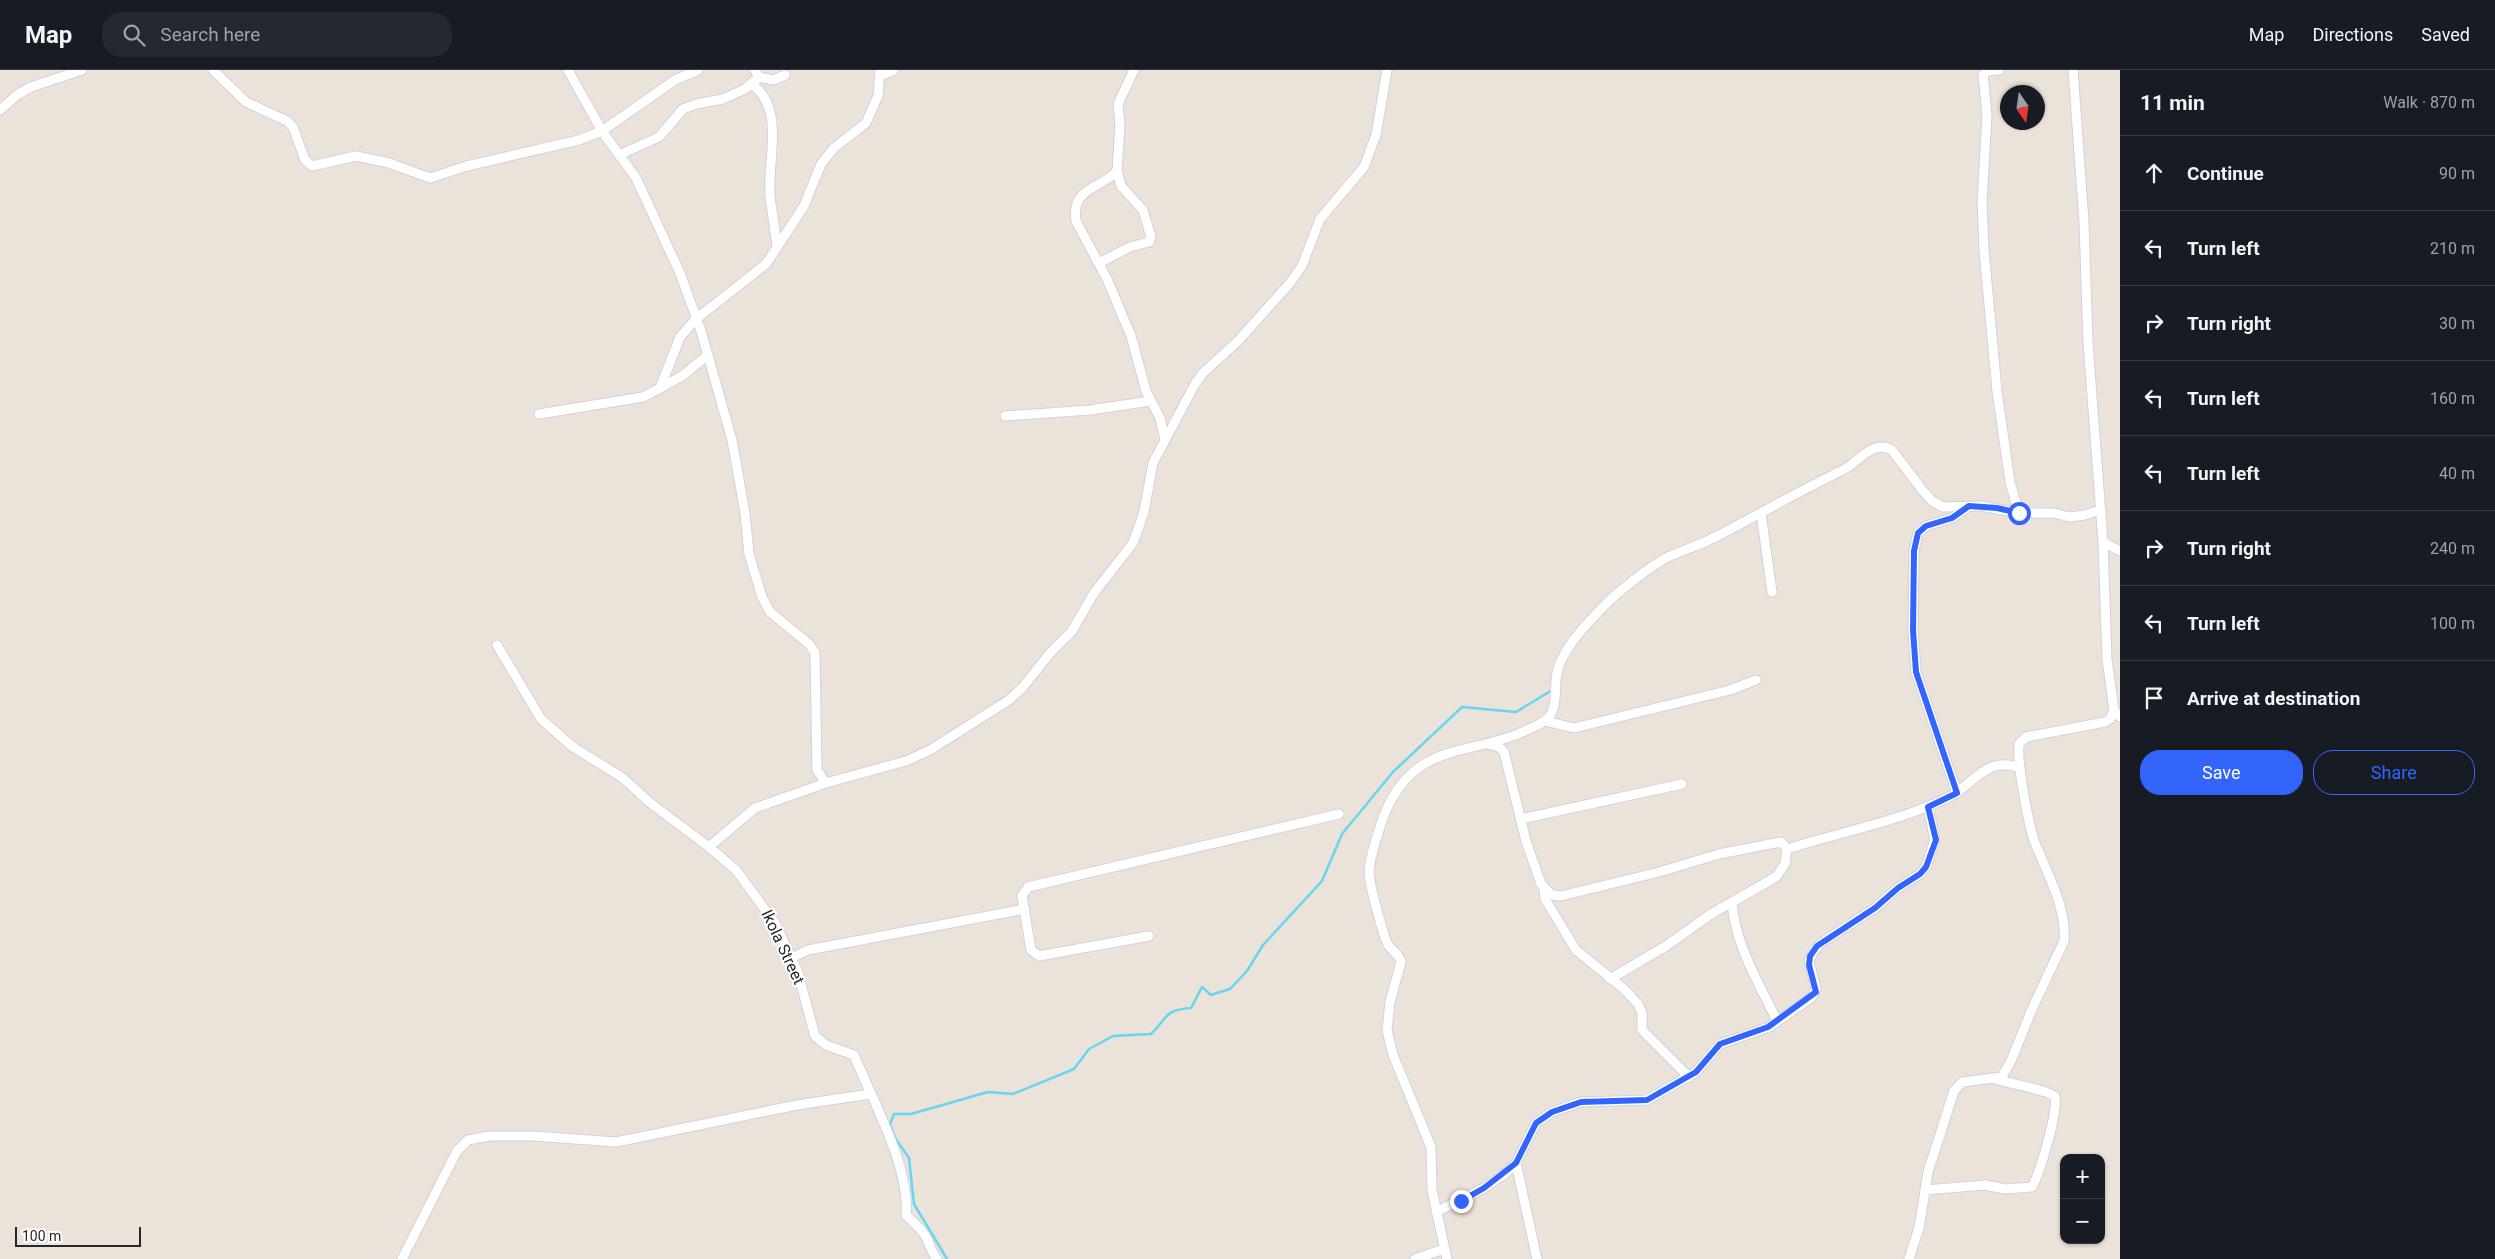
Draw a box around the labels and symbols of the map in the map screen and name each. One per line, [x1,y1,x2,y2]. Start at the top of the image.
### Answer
north arrow [2000,85,2045,130]
route start [2008,502,2031,525]
street label: Ikola Street [757,907,809,987]
route end [1450,1190,1473,1213]
scale bar [15,1224,141,1247]

